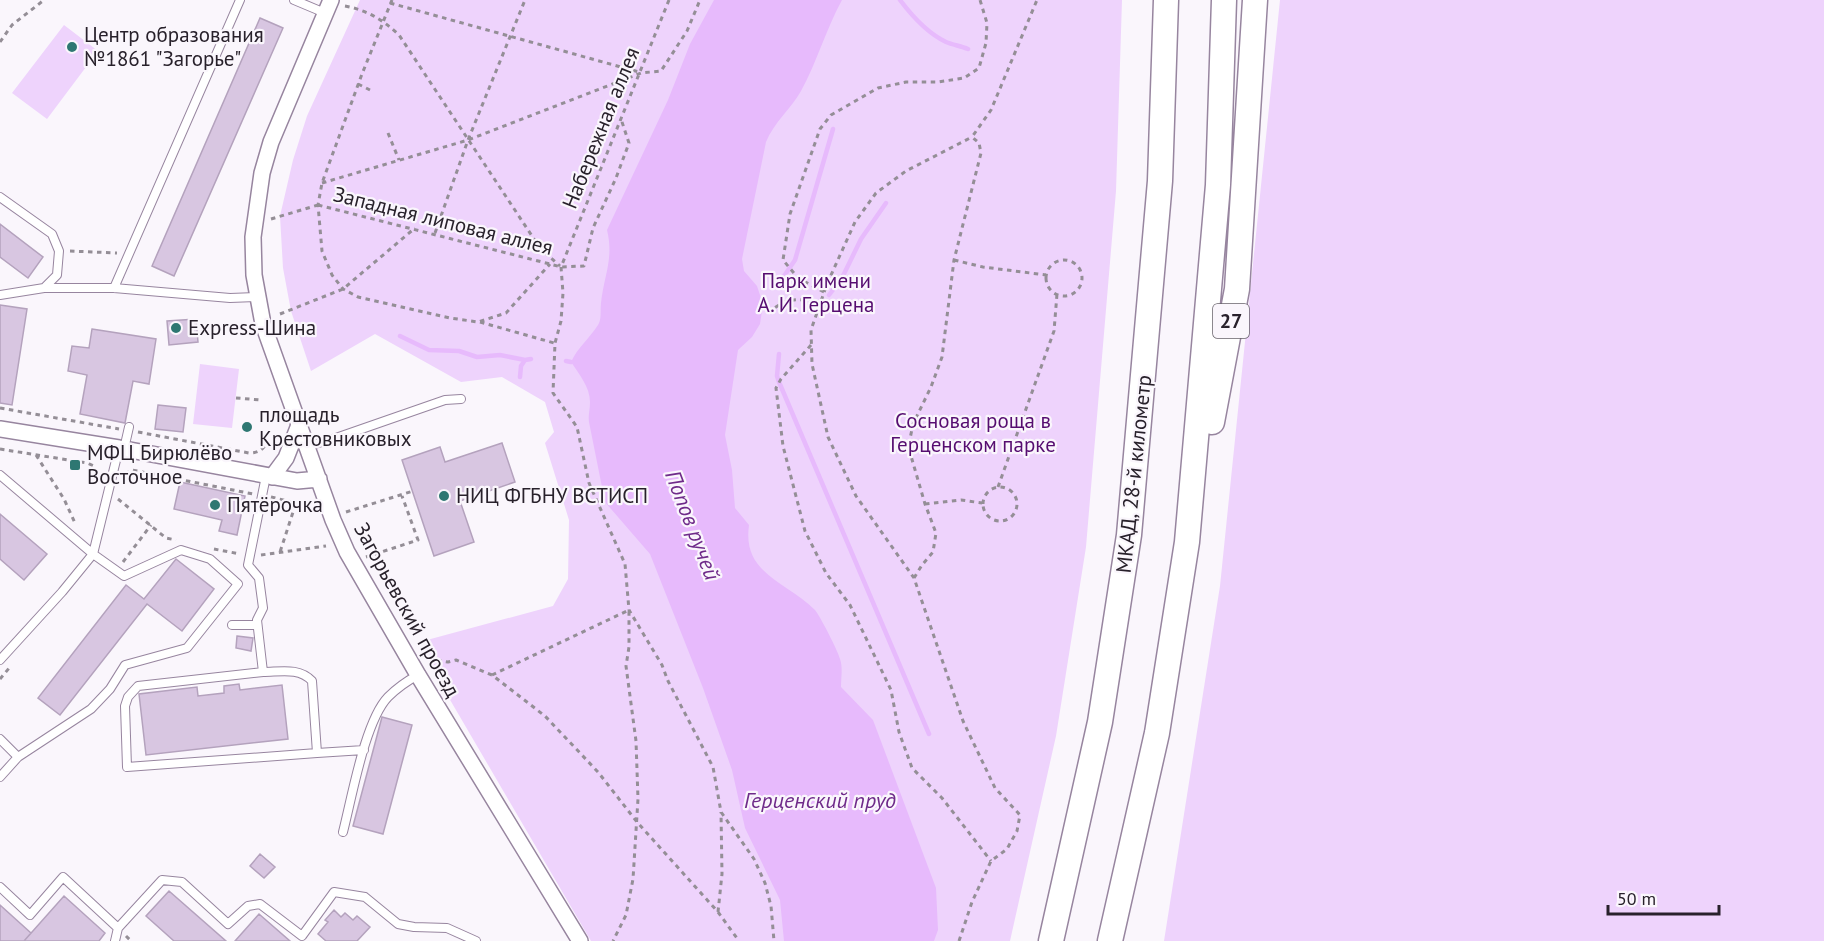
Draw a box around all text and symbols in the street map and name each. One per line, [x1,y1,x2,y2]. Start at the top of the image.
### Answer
place label: Центр образования №1861 "Загорье" [84,21,264,72]
marker: Центр образования №1861 "Загорье" [65,40,79,54]
street label: Набережная аллея [556,43,645,212]
street label: Западная липовая аллея [331,180,556,261]
park label: Парк имени А. И. Герцена [757,267,875,318]
road number: 27 [1213,304,1249,338]
place label: Express-Шина [188,314,316,341]
marker: Express-Шина [169,321,183,335]
street label: МКАД, 28-й километр [1110,374,1157,574]
place label: площадь Крестовниковых [259,401,412,452]
park label: Сосновая роща в Герценском парке [890,407,1056,458]
marker: площадь Крестовниковых [240,420,254,434]
place label: МФЦ Бирюлёво Восточное [87,439,232,490]
marker: МФЦ Бирюлёво Восточное [68,458,82,472]
water label: Попов ручей [659,466,727,584]
place label: НИЦ ФГБНУ ВСТИСП [456,482,648,509]
marker: НИЦ ФГБНУ ВСТИСП [437,489,451,503]
place label: Пятёрочка [227,491,323,518]
marker: Пятёрочка [208,498,222,512]
street label: Загорьевский проезд [348,518,467,702]
water label: Герценский пруд [744,786,896,814]
scale bar [1608,878,1719,916]
text: 50 m [1617,887,1656,910]

